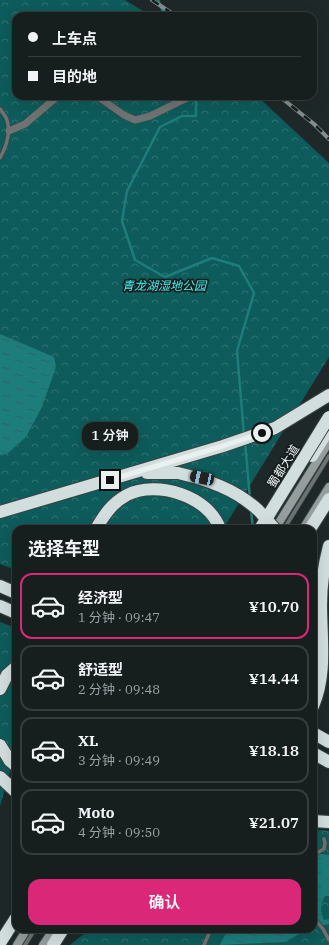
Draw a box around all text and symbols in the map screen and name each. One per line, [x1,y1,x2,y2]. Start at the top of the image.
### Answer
text: 上车点 [52,29,97,48]
text: 目的地 [52,67,97,86]
park label: 青龙湖湿地公园 [122,278,208,293]
callout: 1 分钟 [82,422,138,450]
route start [253,424,271,442]
text: 1 分钟 [92,427,128,444]
street label: 蜀都大道 [264,442,302,490]
car [189,470,215,486]
route end [101,471,119,489]
text: 选择车型 [28,537,100,560]
icon: car [30,588,66,624]
text: 经济型 [78,588,123,607]
text: ¥10.70 [249,597,299,616]
text: 1 分钟 · 09:47 [78,609,160,626]
icon: car [30,660,66,696]
text: 舒适型 [78,660,123,679]
text: ¥14.44 [249,669,299,688]
text: 2 分钟 · 09:48 [78,681,160,698]
text: XL [78,731,98,750]
icon: car [30,732,66,768]
text: ¥18.18 [249,741,299,760]
text: 3 分钟 · 09:49 [78,752,160,769]
text: Moto [78,803,115,822]
icon: car [30,804,66,840]
text: ¥21.07 [249,813,299,832]
text: 4 分钟 · 09:50 [78,824,160,841]
button: 确认 [28,879,301,925]

